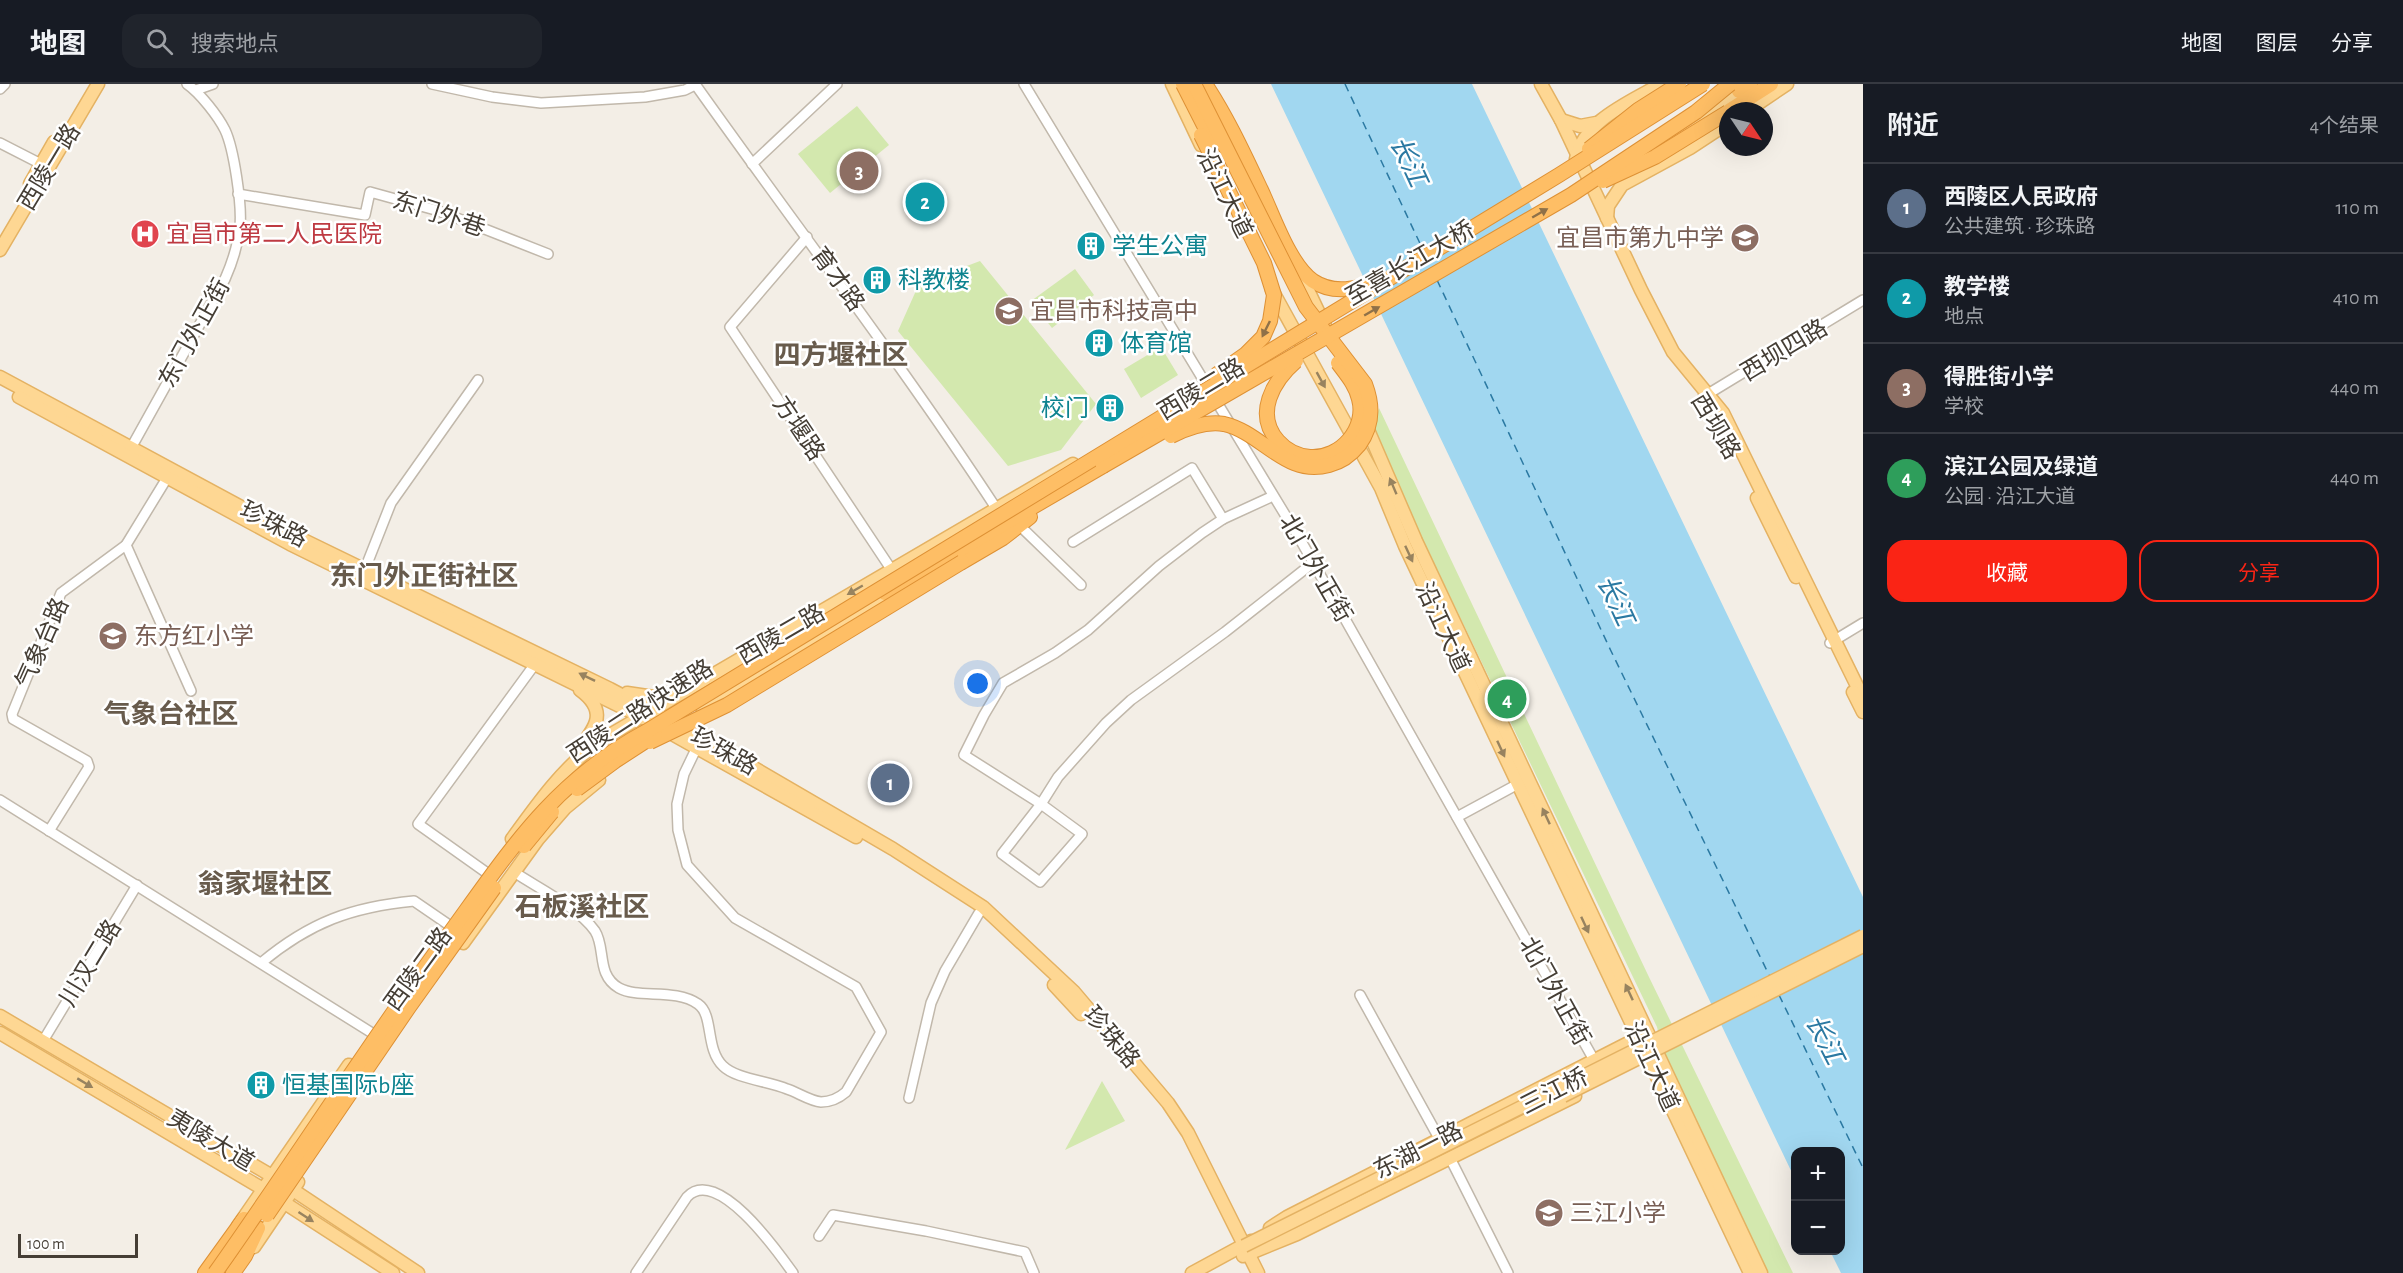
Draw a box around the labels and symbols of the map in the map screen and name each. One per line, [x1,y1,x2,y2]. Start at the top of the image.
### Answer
north arrow [1719,102,1773,156]
street label: 西陵一路 [13,119,85,215]
water label: 长江 [1385,132,1433,193]
street label: 沿江大道 [1192,144,1258,242]
pin: 3 [840,148,878,194]
pin: 2 [906,180,944,224]
street label: 东门外巷 [389,187,489,241]
one-way arrow [1532,207,1548,218]
street label: 至喜长江大桥 [1341,216,1479,310]
hospital icon: 宜昌市第二人民医院 [129,218,161,250]
place label: 宜昌市第二人民医院 [166,221,382,247]
school or university icon: 宜昌市第九中学 [1729,222,1761,254]
place label: 宜昌市第九中学 [1556,225,1724,251]
building icon: 学生公寓 [1075,230,1107,262]
place label: 学生公寓 [1112,233,1208,259]
street label: 育才路 [806,242,870,316]
building icon: 科教楼 [861,264,893,296]
place label: 科教楼 [898,267,970,293]
street label: 东门外正街 [154,274,234,392]
school or university icon: 宜昌市科技高中 [993,295,1025,327]
place label: 宜昌市科技高中 [1030,298,1198,324]
one-way arrow [1364,306,1380,317]
street label: 西坝四路 [1736,314,1832,386]
one-way arrow [1261,320,1271,338]
building icon: 体育馆 [1083,327,1115,359]
place label: 体育馆 [1120,330,1192,356]
district label: 四方堰社区 [774,340,909,369]
street label: 西陵二路 [1153,353,1249,425]
one-way arrow [1316,372,1326,389]
street label: 西坝路 [1686,388,1746,464]
street label: 方堰路 [768,391,830,465]
building icon: 校门 [1094,392,1126,424]
place label: 校门 [1041,395,1089,421]
one-way arrow [1388,477,1398,495]
street label: 珍珠路 [236,496,312,552]
street label: 北门外正街 [1275,510,1357,626]
one-way arrow [1404,545,1413,562]
district label: 东门外正街社区 [330,561,519,590]
water label: 长江 [1592,571,1640,632]
street label: 沿江大道 [1411,578,1475,676]
one-way arrow [847,585,863,596]
street label: 气象台路 [11,594,73,692]
street label: 西陵二路 [733,599,829,669]
school or university icon: 东方红小学 [97,620,129,652]
place label: 东方红小学 [134,623,254,649]
street label: 西陵二路快速路 [562,654,718,768]
your location [963,669,992,698]
one-way arrow [578,673,595,682]
pin: 4 [1488,676,1526,722]
district label: 气象台社区 [104,699,239,728]
street label: 珍珠路 [686,722,762,780]
one-way arrow [1497,740,1506,757]
pin: 1 [870,760,910,806]
one-way arrow [1541,807,1550,824]
district label: 翁家堰社区 [198,869,333,898]
district label: 石板溪社区 [515,892,650,921]
street label: 川汉二路 [54,915,126,1011]
one-way arrow [1580,917,1589,934]
street label: 西陵二路 [379,923,457,1015]
street label: 北门外正街 [1515,932,1595,1050]
one-way arrow [1624,984,1633,1001]
street label: 珍珠路 [1079,1001,1145,1073]
water label: 长江 [1801,1010,1850,1071]
street label: 沿江大道 [1620,1017,1684,1115]
street label: 三江桥 [1516,1063,1592,1119]
building icon: 恒基国际b座 [245,1069,277,1101]
place label: 恒基国际b座 [282,1072,414,1098]
one-way arrow [77,1078,93,1089]
street label: 夷陵大道 [163,1104,259,1176]
street label: 东湖一路 [1369,1117,1467,1183]
school or university icon: 三江小学 [1533,1197,1565,1229]
place label: 三江小学 [1570,1200,1666,1226]
one-way arrow [298,1211,314,1222]
scale bar [18,1231,138,1258]

